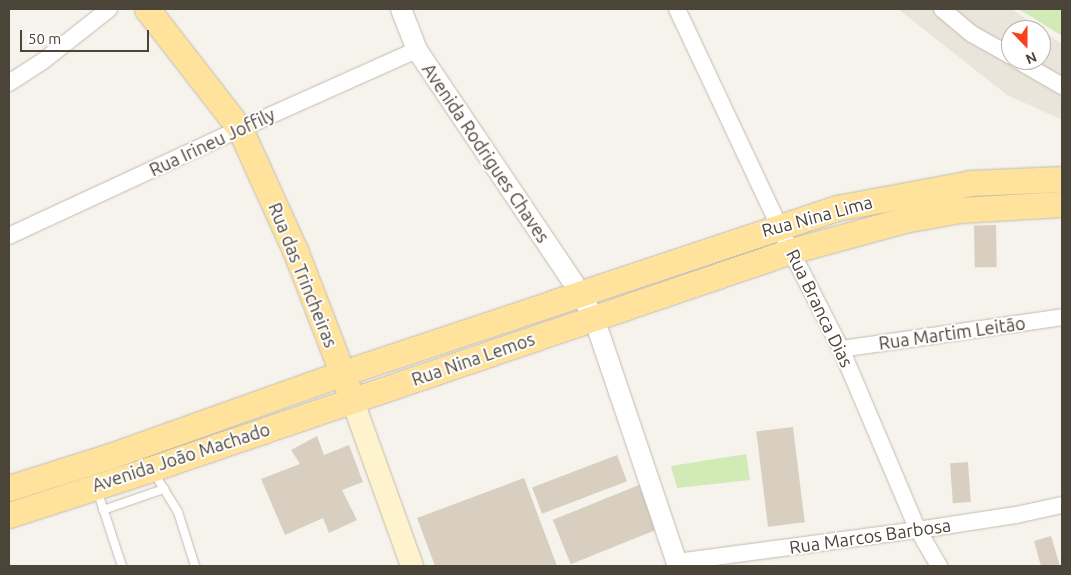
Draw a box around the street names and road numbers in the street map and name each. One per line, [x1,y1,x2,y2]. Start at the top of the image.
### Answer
street label: Avenida Rodrigues Chaves [418,59,554,247]
street label: Rua Irineu Joffily [146,103,278,181]
street label: Rua Nina Lima [759,191,875,241]
street label: Rua das Trincheiras [264,199,342,351]
street label: Rua Branca Dias [782,246,858,370]
street label: Rua Martim Leitão [877,312,1027,354]
street label: Rua Nina Lemos [409,328,537,390]
street label: Avenida João Machado [89,418,273,496]
street label: Rua Marcos Barbosa [788,514,952,558]

